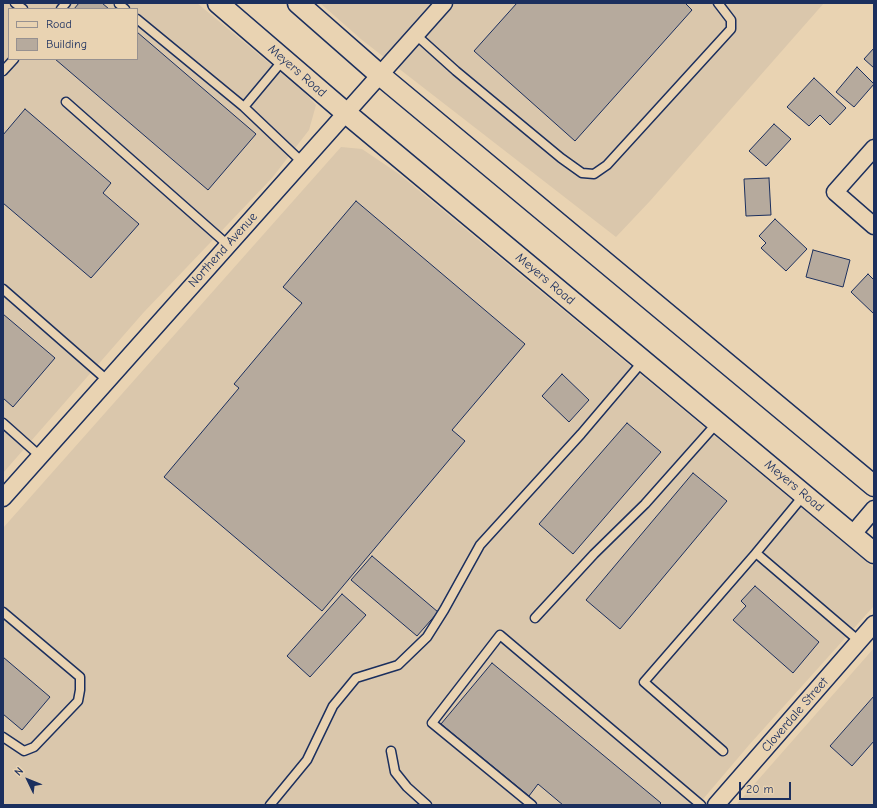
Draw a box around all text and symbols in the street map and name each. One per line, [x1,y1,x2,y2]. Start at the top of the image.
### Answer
legend [8,8,138,60]
text: Road [46,17,72,31]
text: Building [46,37,87,51]
street label: Meyers Road [265,41,329,101]
street label: Northend Avenue [185,209,261,291]
street label: Meyers Road [512,250,578,308]
street label: Meyers Road [761,457,827,515]
street label: Cloverdale Street [758,674,832,756]
north arrow [8,760,48,800]
text: N [12,764,26,779]
scale bar [741,774,793,800]
text: 20 m [746,782,774,796]

